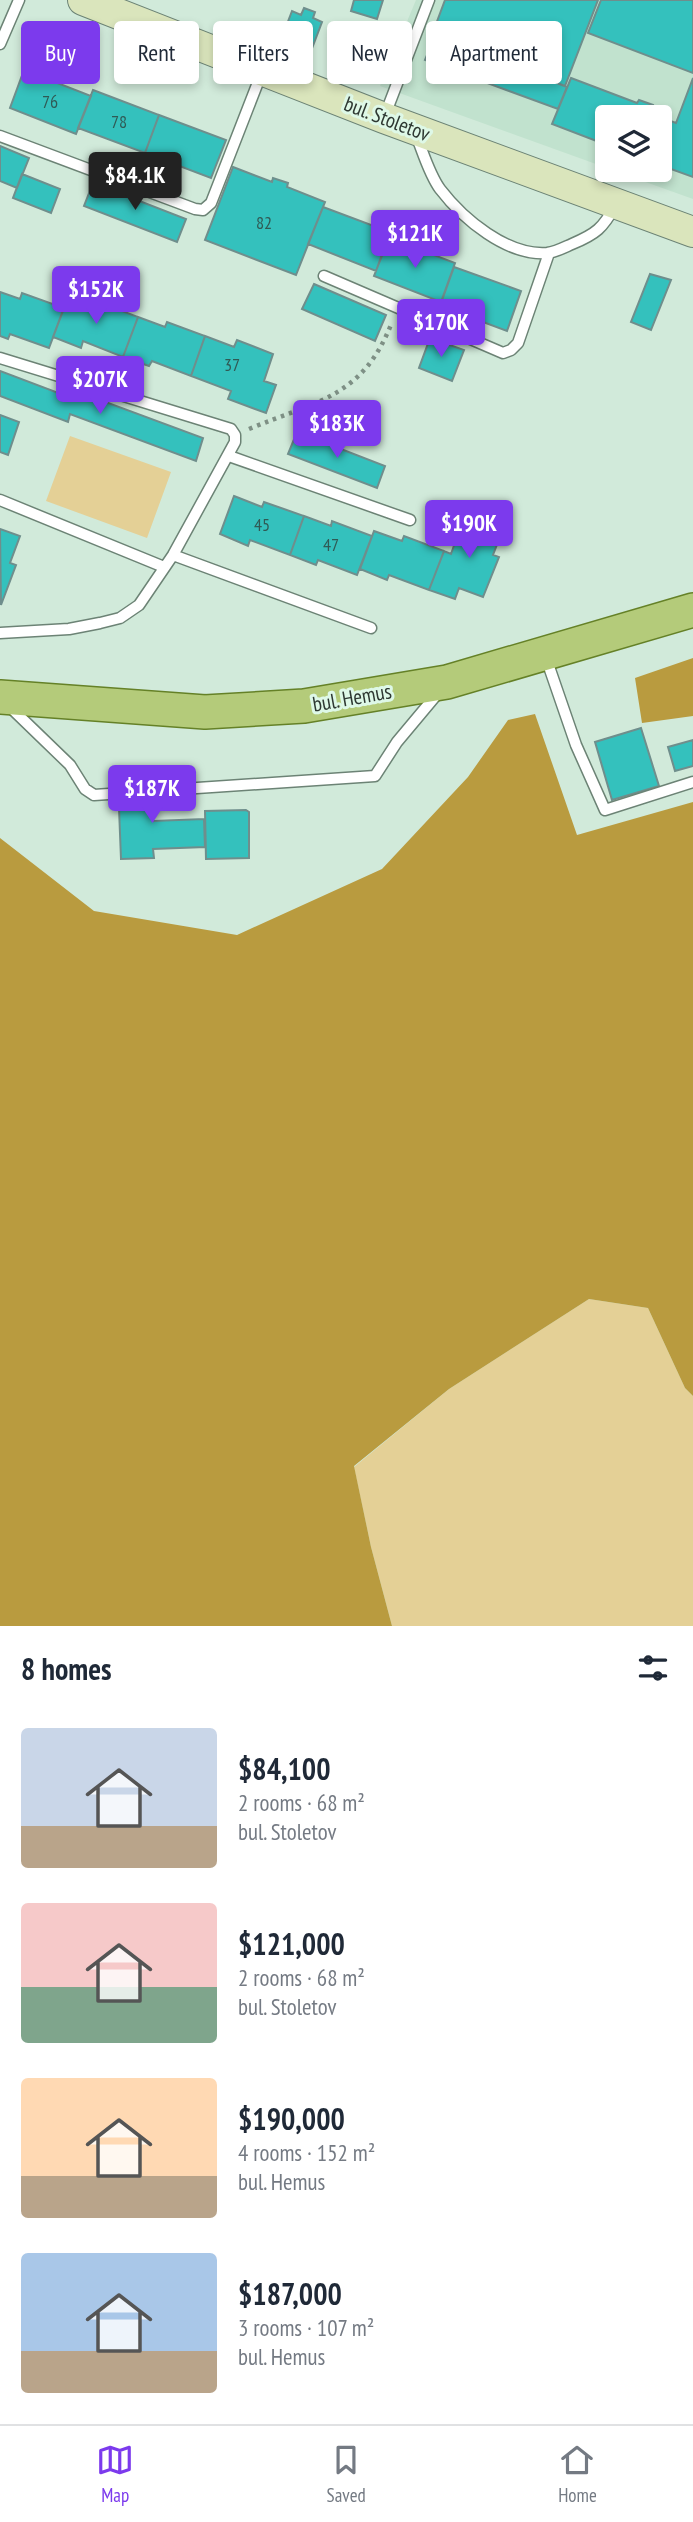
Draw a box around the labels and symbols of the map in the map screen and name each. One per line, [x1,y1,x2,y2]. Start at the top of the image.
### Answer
house number: 76 [42,90,58,113]
street label: bul. Stoletov [340,90,435,148]
house number: 78 [111,110,127,133]
pin: $84.1K [78,152,192,212]
pin: $121K [366,210,464,270]
house number: 82 [256,211,272,234]
pin: $152K [47,266,145,326]
pin: $170K [392,300,490,359]
house number: 37 [224,353,240,376]
pin: $207K [51,356,149,416]
pin: $183K [288,400,386,460]
pin: $190K [420,500,518,560]
house number: 45 [254,513,270,536]
house number: 47 [323,533,339,556]
street label: bul. Hemus [310,677,394,718]
pin: $187K [103,766,201,825]

